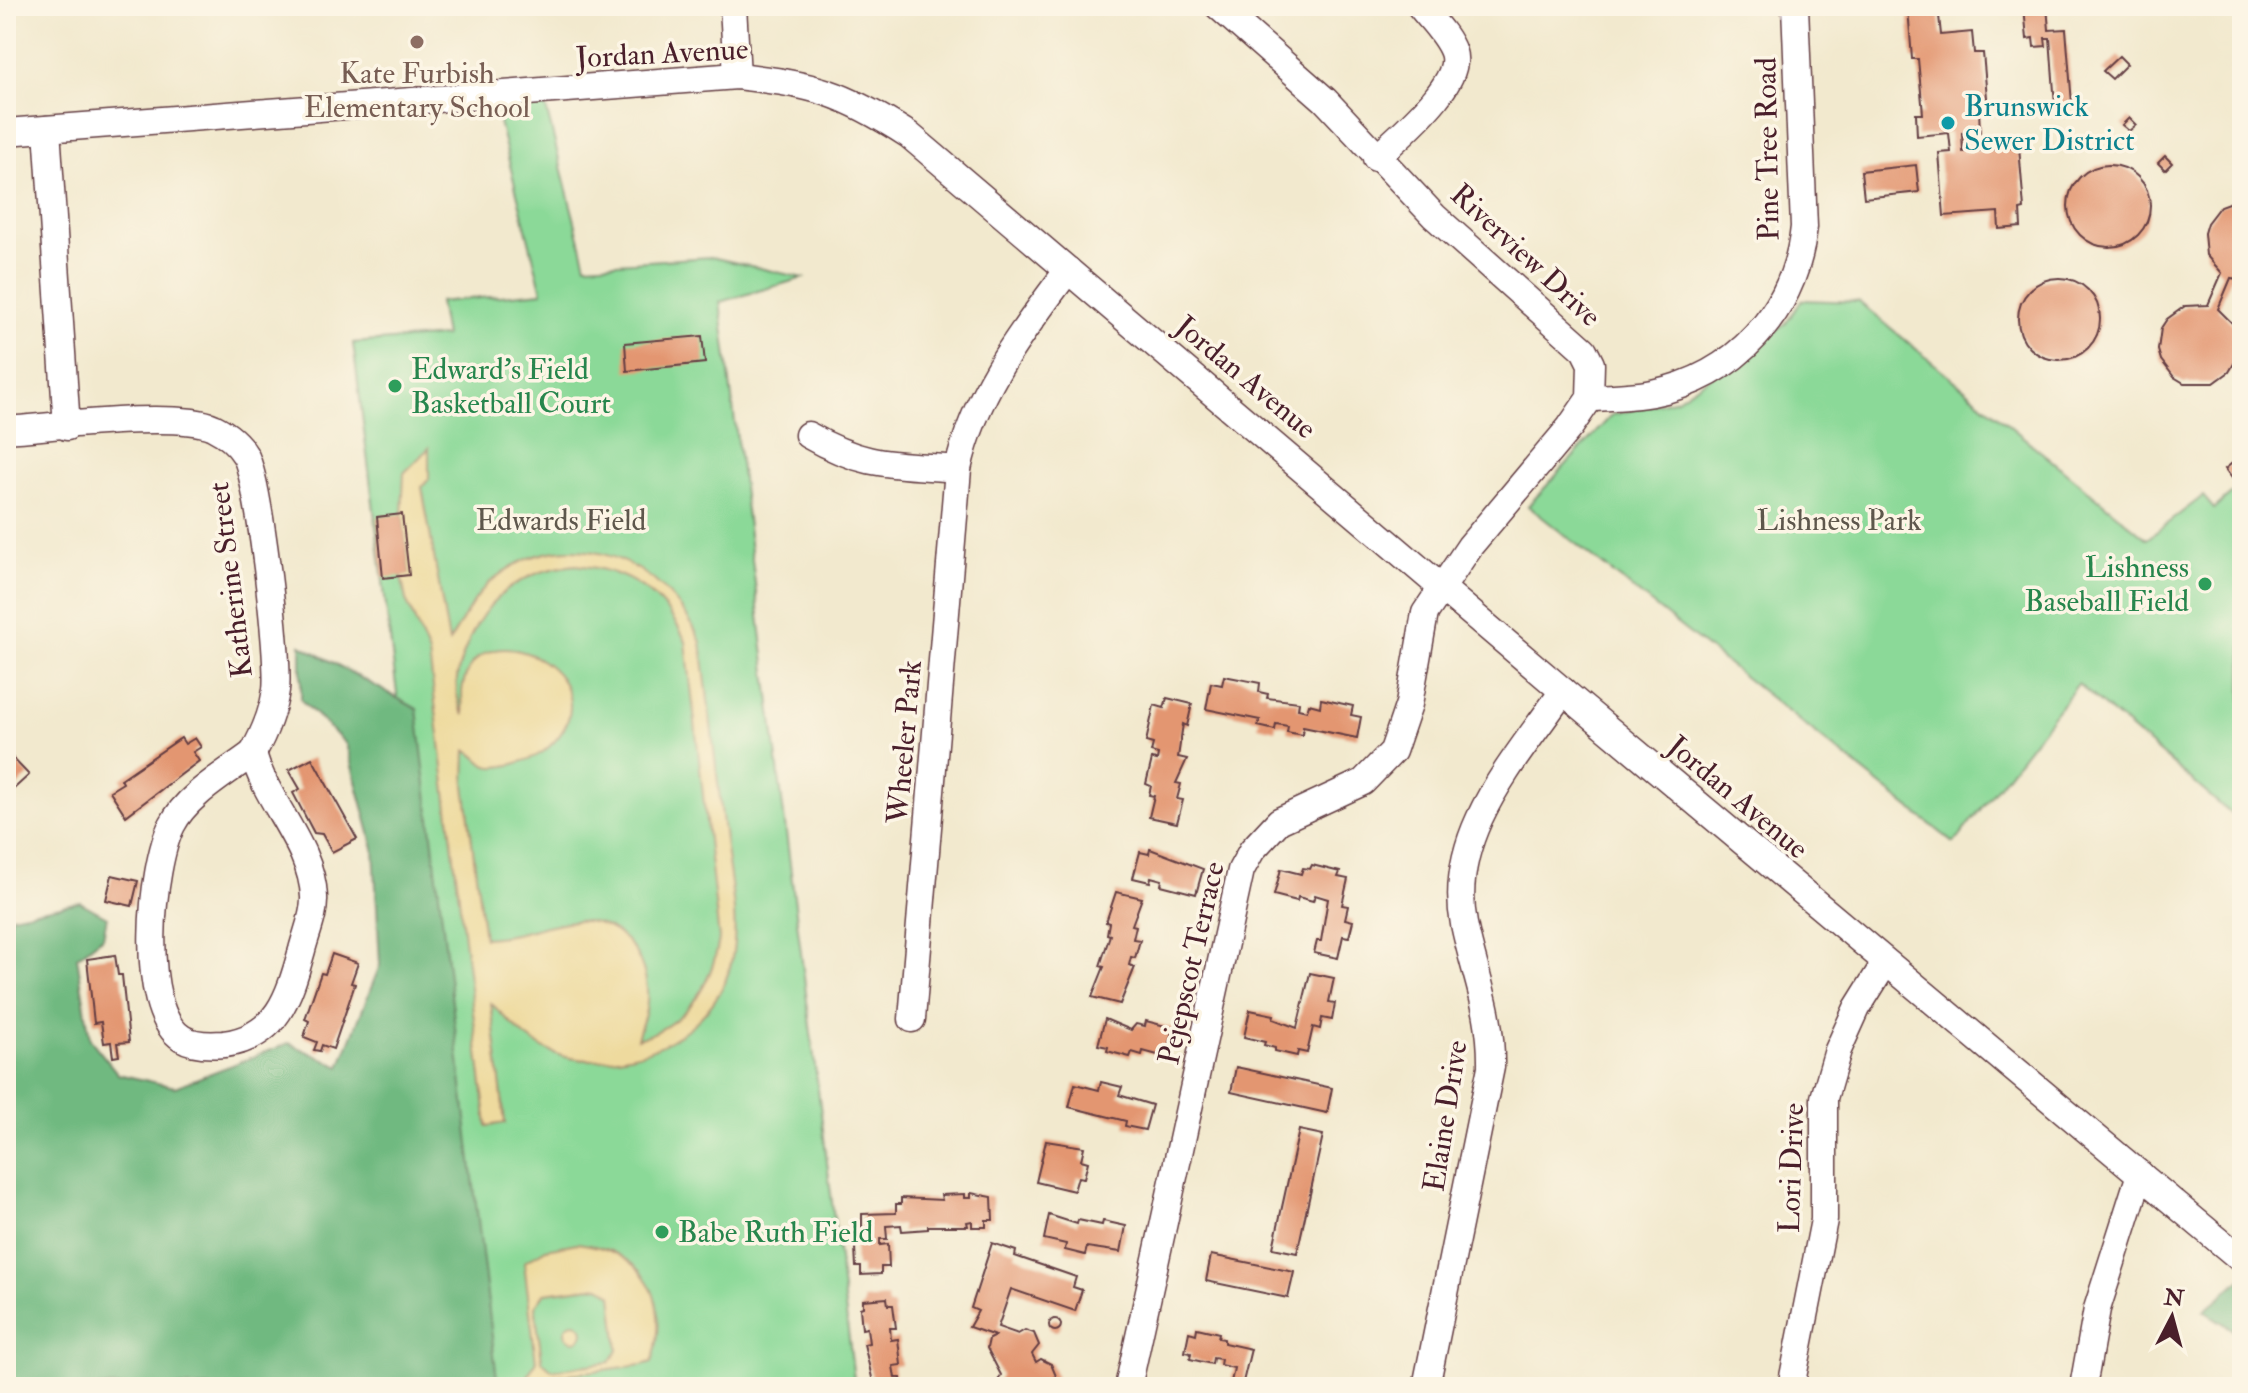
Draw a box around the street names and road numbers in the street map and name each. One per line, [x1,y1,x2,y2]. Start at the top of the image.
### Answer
street label: Jordan Avenue [574,31,749,77]
street label: Pine Tree Road [1747,56,1788,241]
street label: Riverview Drive [1443,176,1609,335]
street label: Jordan Avenue [1167,307,1324,447]
street label: Katherine Street [200,480,261,680]
street label: Wheeler Park [879,659,930,826]
street label: Jordan Avenue [1659,727,1816,867]
street label: Pejepscot Terrace [1150,858,1233,1068]
street label: Elaine Drive [1415,1038,1476,1194]
street label: Lori Drive [1771,1102,1812,1234]

